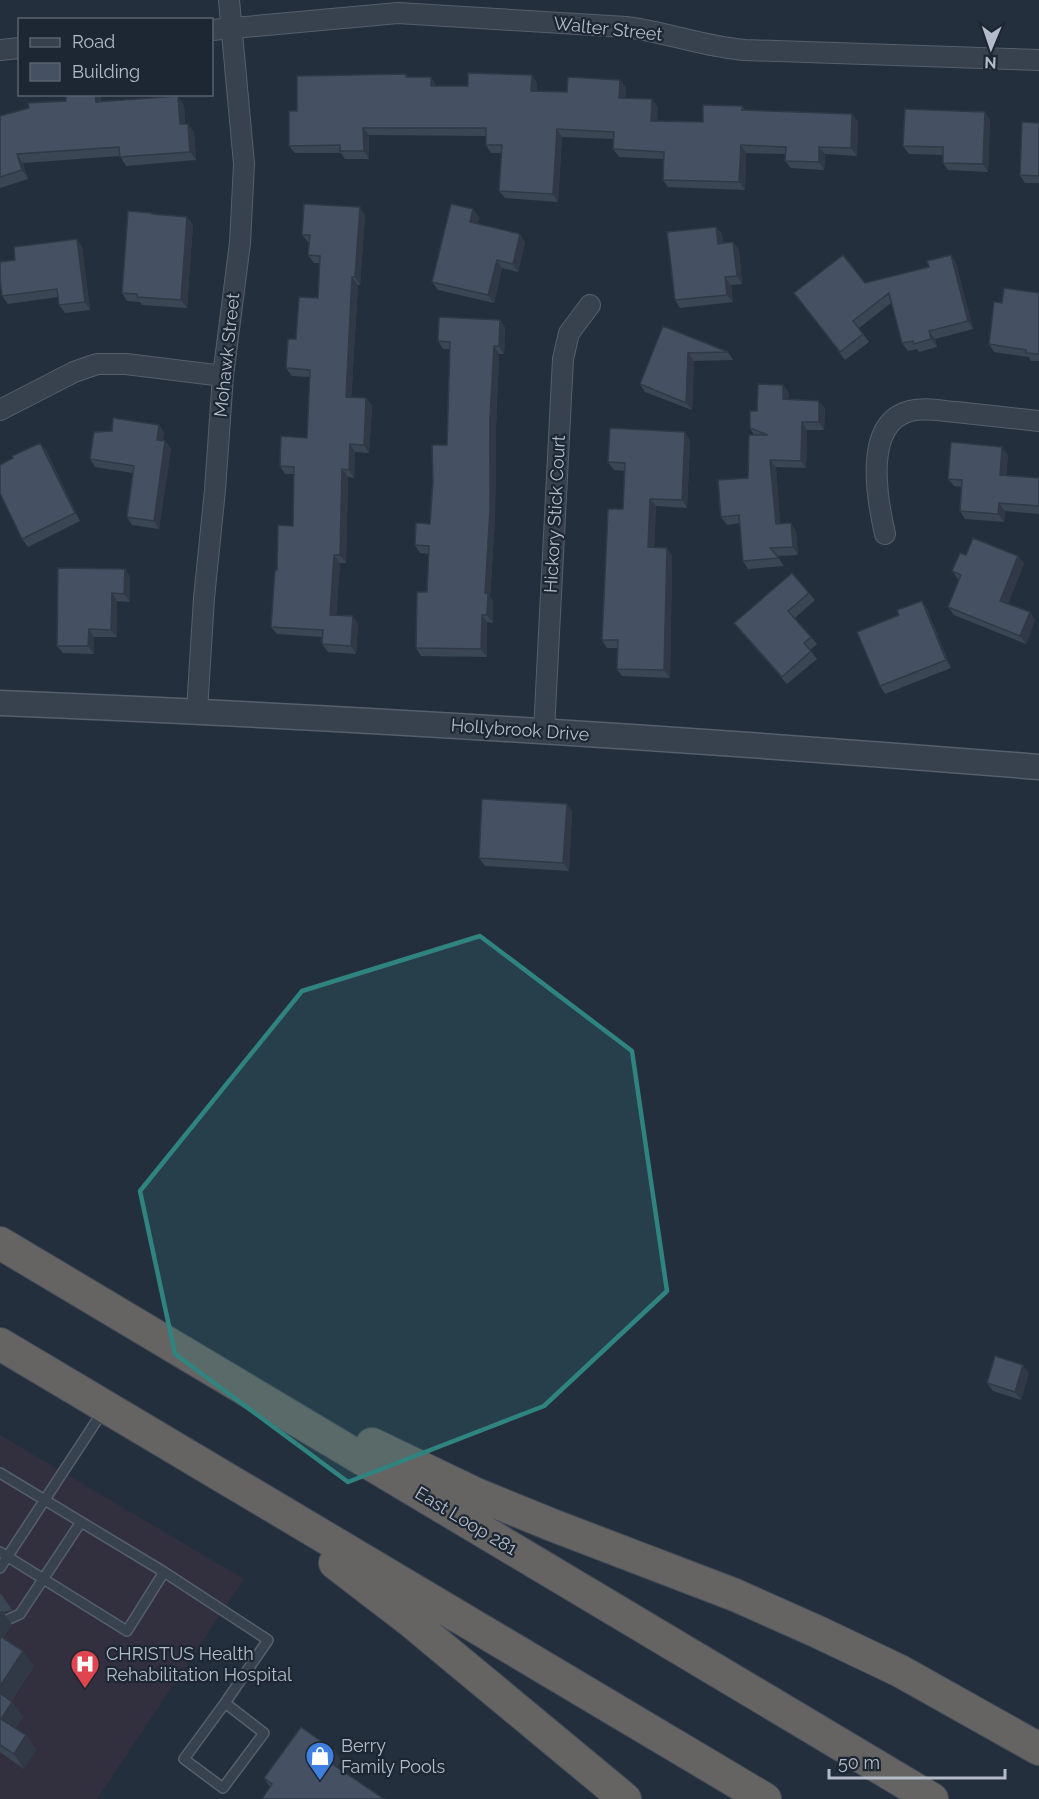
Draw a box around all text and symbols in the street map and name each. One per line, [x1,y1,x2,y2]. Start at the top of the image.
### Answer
street label: Walter Street [553,12,664,45]
legend [18,18,213,96]
north arrow [961,18,1021,78]
text: Road [72,31,115,52]
text: N [984,53,997,72]
text: Building [72,61,140,82]
street label: Mohawk Street [210,292,243,418]
street label: Hickory Stick Court [540,435,569,593]
street label: Hollybrook Drive [450,714,590,745]
street label: East Loop 281 [411,1482,521,1559]
place label: CHRISTUS Health Rehabilitation Hospital [106,1643,292,1685]
hospital icon: CHRISTUS Health Rehabilitation Hospital [69,1648,101,1690]
place label: Berry Family Pools [341,1735,445,1777]
shop icon: Berry Family Pools [304,1740,336,1782]
scale bar [829,1742,1004,1780]
text: 50 m [838,1752,880,1773]

